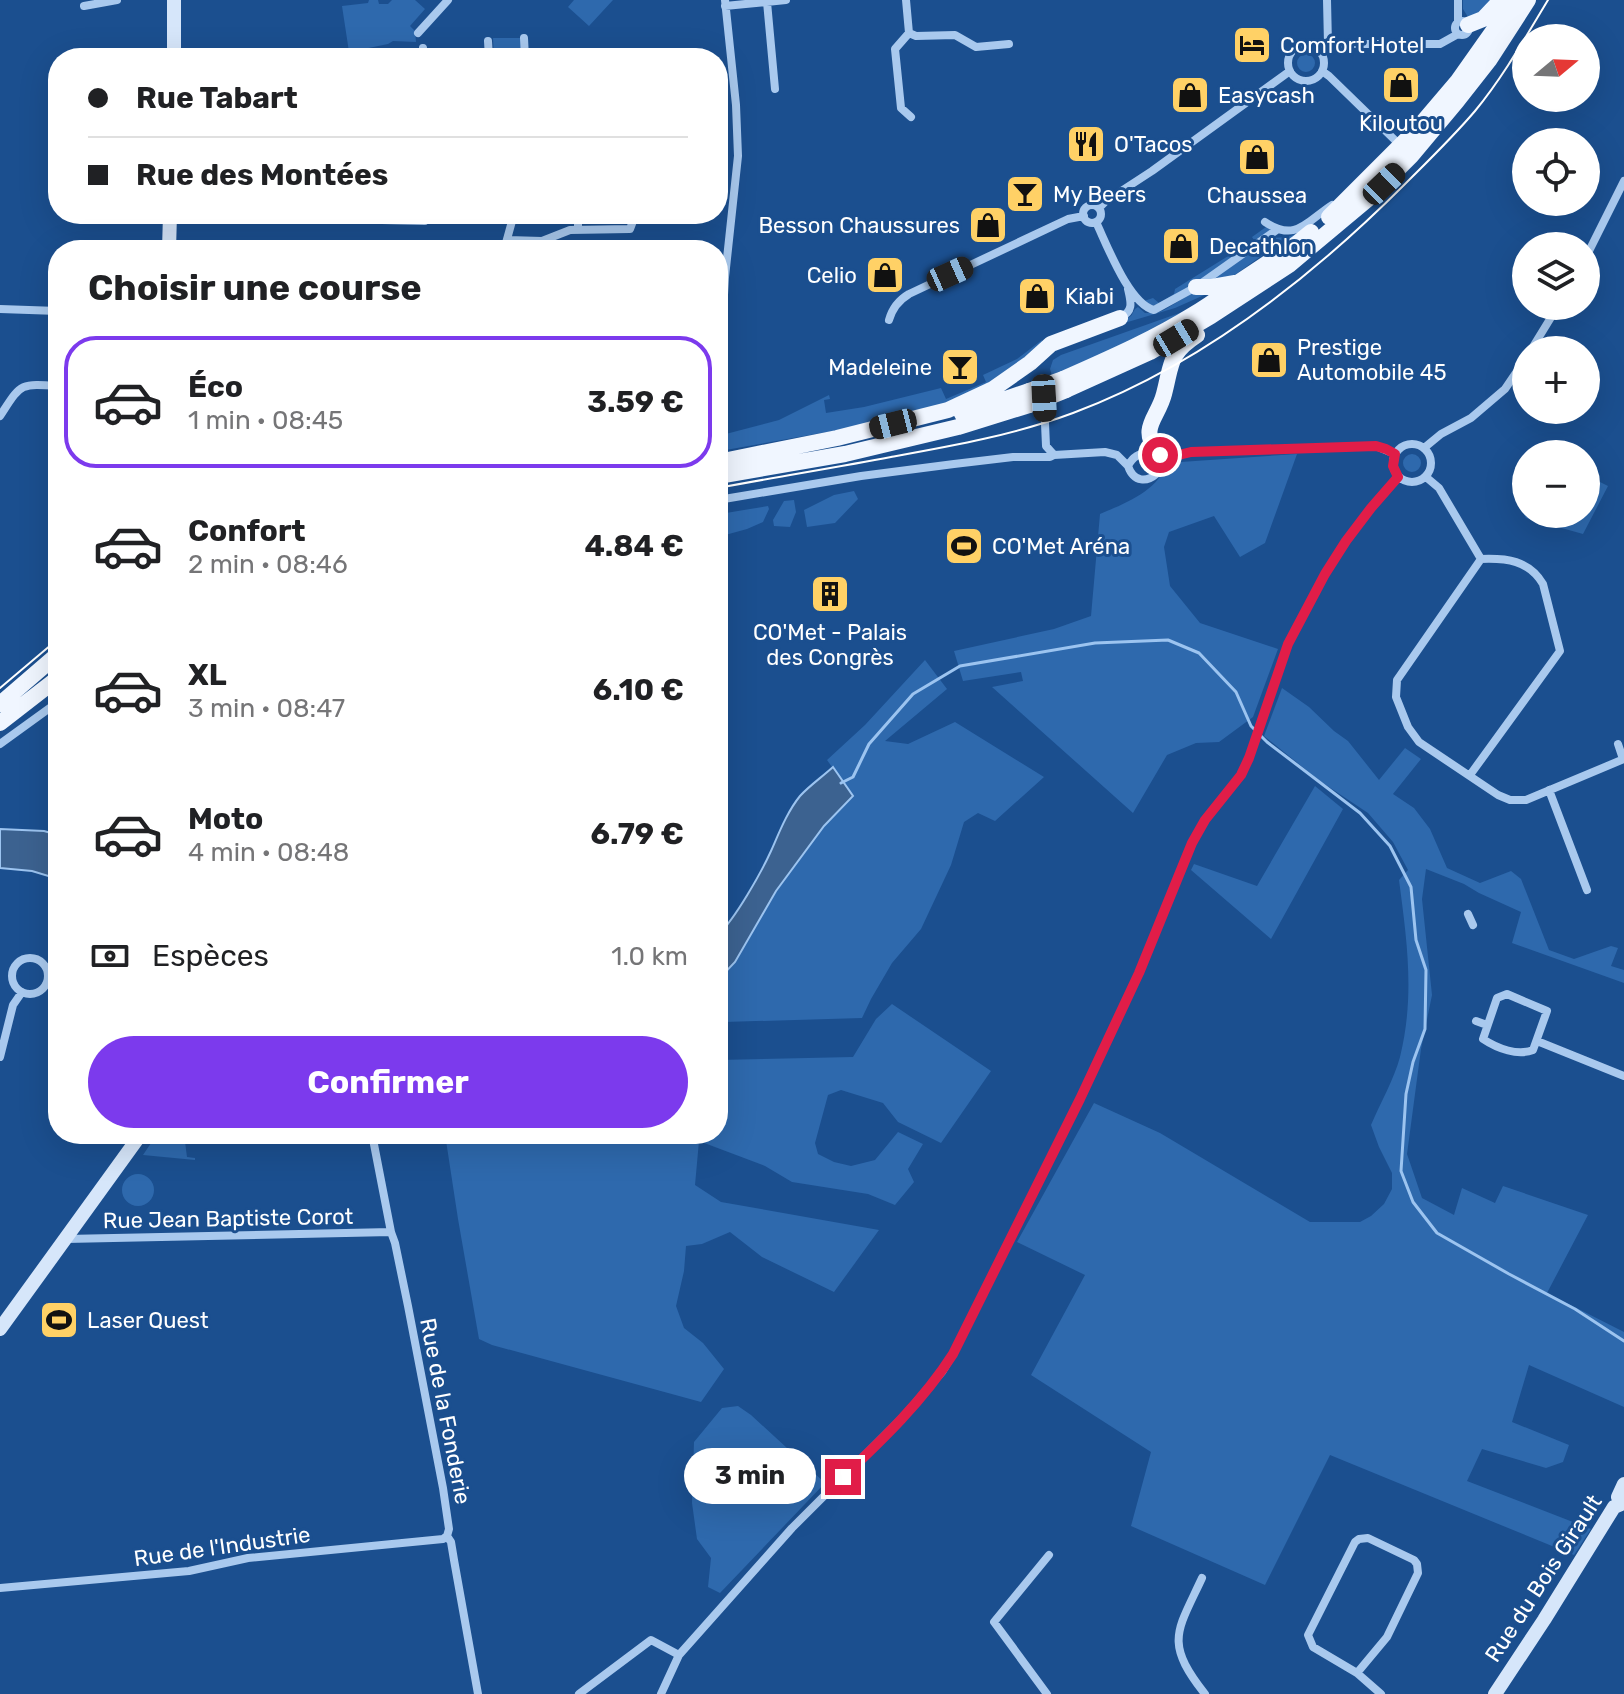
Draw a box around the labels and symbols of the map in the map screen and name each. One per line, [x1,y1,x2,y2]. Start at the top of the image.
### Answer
hotel icon: Comfort Hotel [1231,24,1273,66]
north arrow [1512,24,1600,112]
place label: Comfort Hotel [1280,32,1424,59]
shop icon: Kiloutou [1380,64,1422,106]
shop icon: Easycash [1169,74,1211,116]
place label: Easycash [1218,82,1315,109]
place label: Kiloutou [1359,110,1443,137]
restaurant icon: O'Tacos [1065,123,1107,165]
place label: O'Tacos [1114,131,1193,158]
shop icon: Chaussea [1236,136,1278,178]
car [1358,159,1410,209]
bar icon: My Beers [1004,173,1046,215]
place label: My Beers [1053,181,1146,208]
place label: Chaussea [1207,182,1307,209]
shop icon: Besson Chaussures [967,204,1009,246]
place label: Besson Chaussures [758,212,960,239]
shop icon: Decathlon [1160,225,1202,267]
place label: Decathlon [1209,233,1314,260]
car [923,253,977,295]
shop icon: Celio [864,254,906,296]
place label: Celio [807,262,857,289]
shop icon: Kiabi [1016,275,1058,317]
place label: Kiabi [1065,283,1114,310]
car [1149,315,1203,361]
place label: Prestige Automobile 45 [1297,334,1446,386]
shop icon: Prestige Automobile 45 [1248,339,1290,381]
bar icon: Madeleine [939,346,981,388]
place label: Madeleine [828,354,932,381]
car [1031,373,1057,423]
car [867,407,919,441]
route start [1142,437,1178,473]
sports icon: CO'Met Aréna [943,525,985,567]
place label: CO'Met Aréna [992,533,1130,560]
building icon: CO'Met - Palais des Congrès [809,573,851,615]
place label: CO'Met - Palais des Congrès [753,619,907,671]
street label: Rue Jean Baptiste Corot [103,1203,354,1234]
sports icon: Laser Quest [38,1299,80,1341]
place label: Laser Quest [87,1307,209,1334]
street label: Rue de la Fonderie [414,1316,477,1506]
callout: 3 min [683,1449,815,1505]
route end [825,1459,861,1495]
street label: Rue du Bois Girault [1479,1489,1608,1667]
street label: Rue de l'Industrie [132,1521,312,1572]

